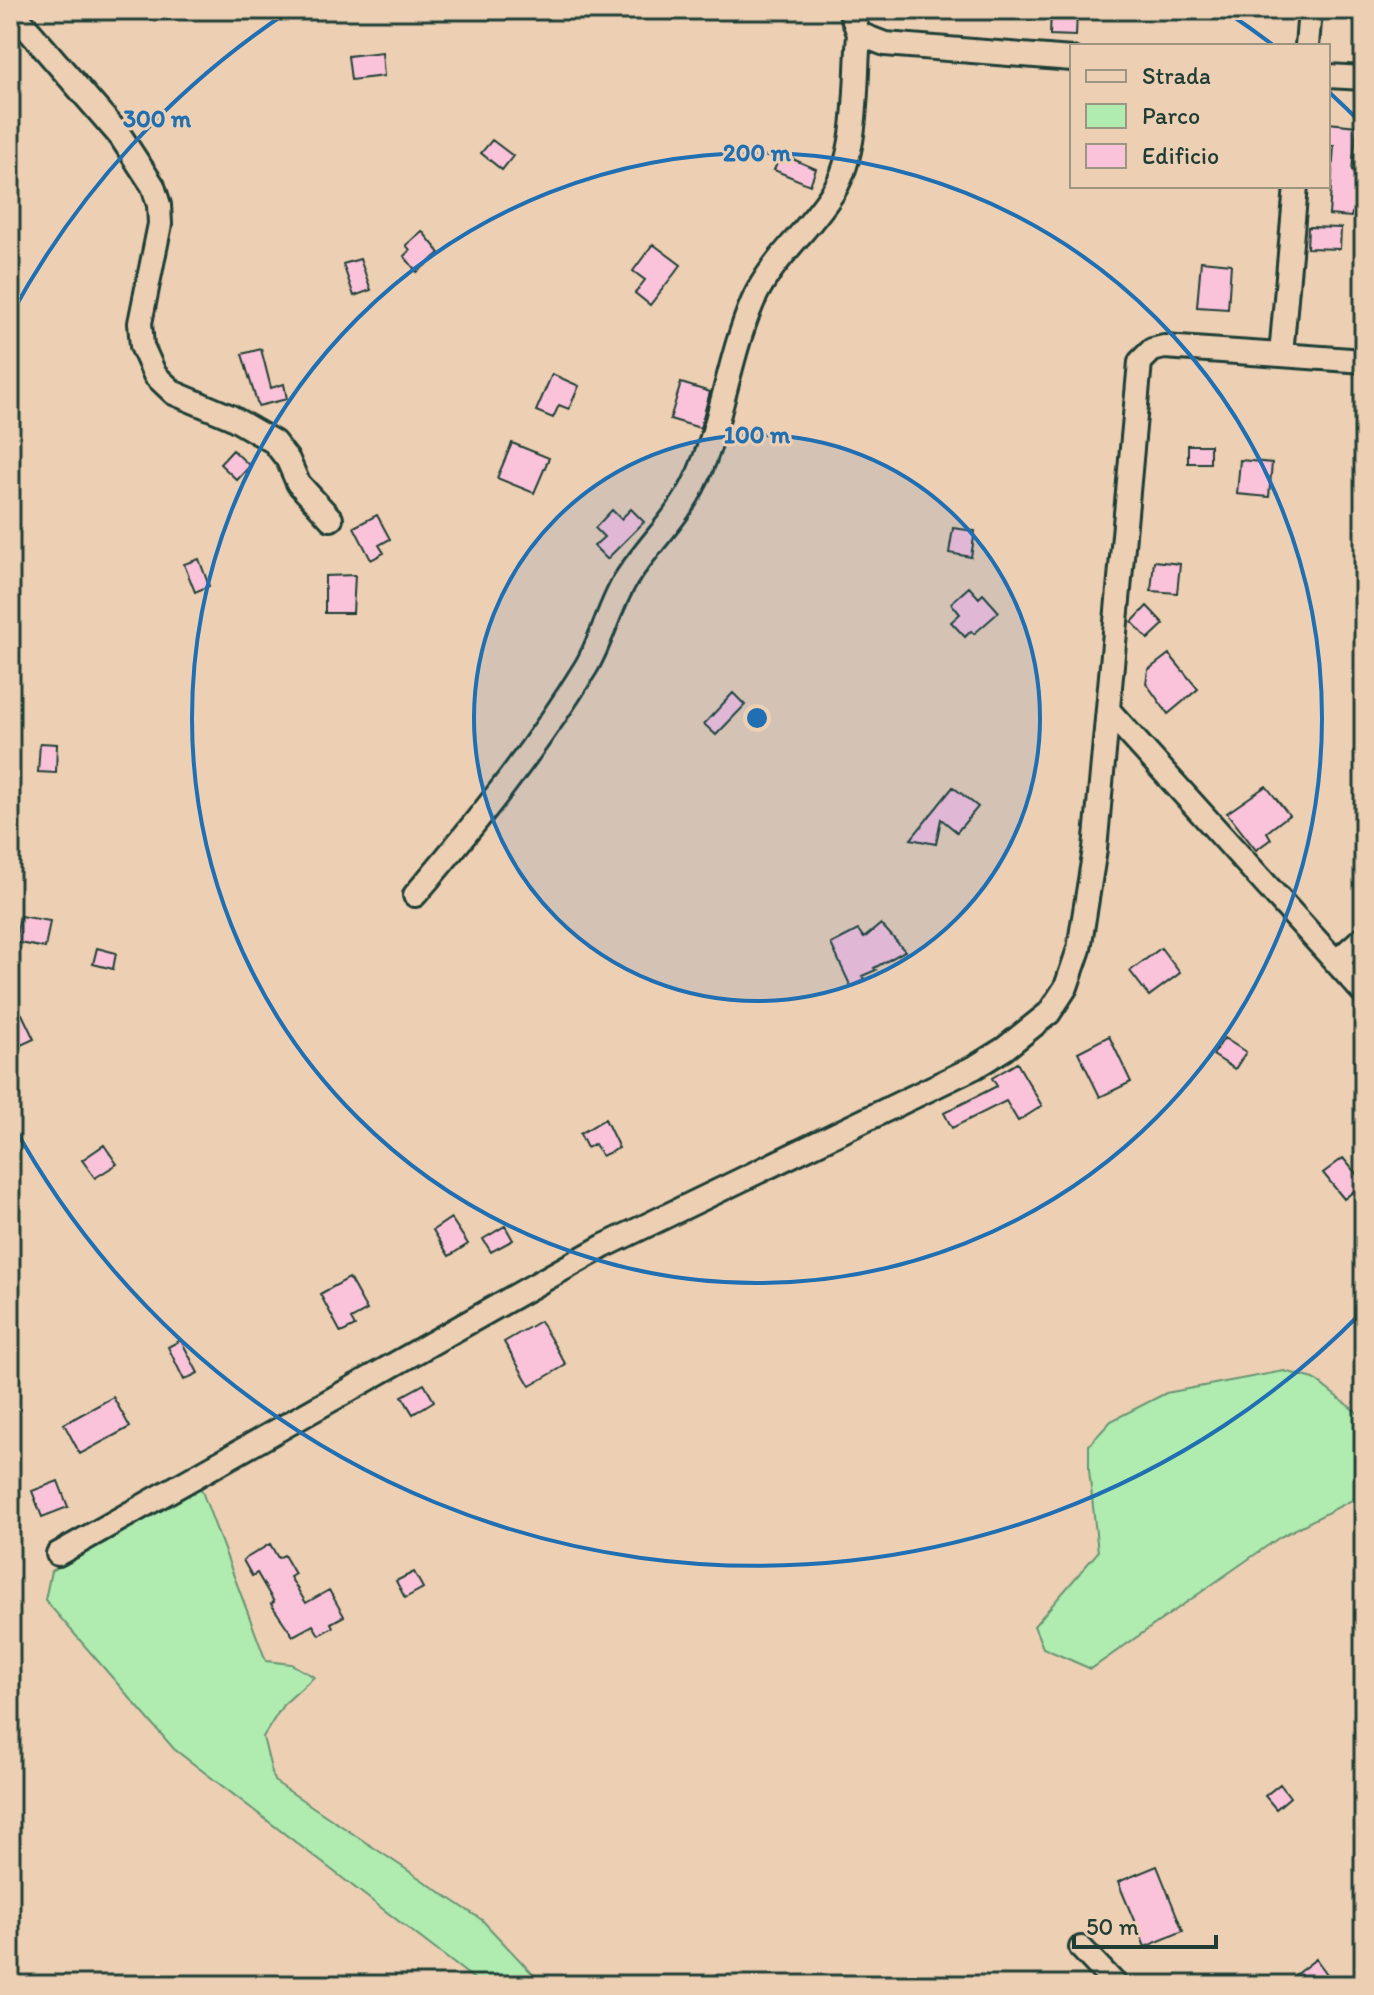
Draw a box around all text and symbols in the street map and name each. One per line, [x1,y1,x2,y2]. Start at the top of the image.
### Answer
legend [1070,44,1330,188]
text: Strada [1142,61,1211,90]
text: Parco [1142,101,1200,130]
text: 300 m [123,104,192,133]
text: 200 m [723,138,792,167]
text: Edificio [1142,141,1219,170]
text: 100 m [724,420,791,449]
centre of rings [743,704,771,732]
scale bar [1074,1899,1216,1949]
text: 50 m [1086,1912,1139,1941]

